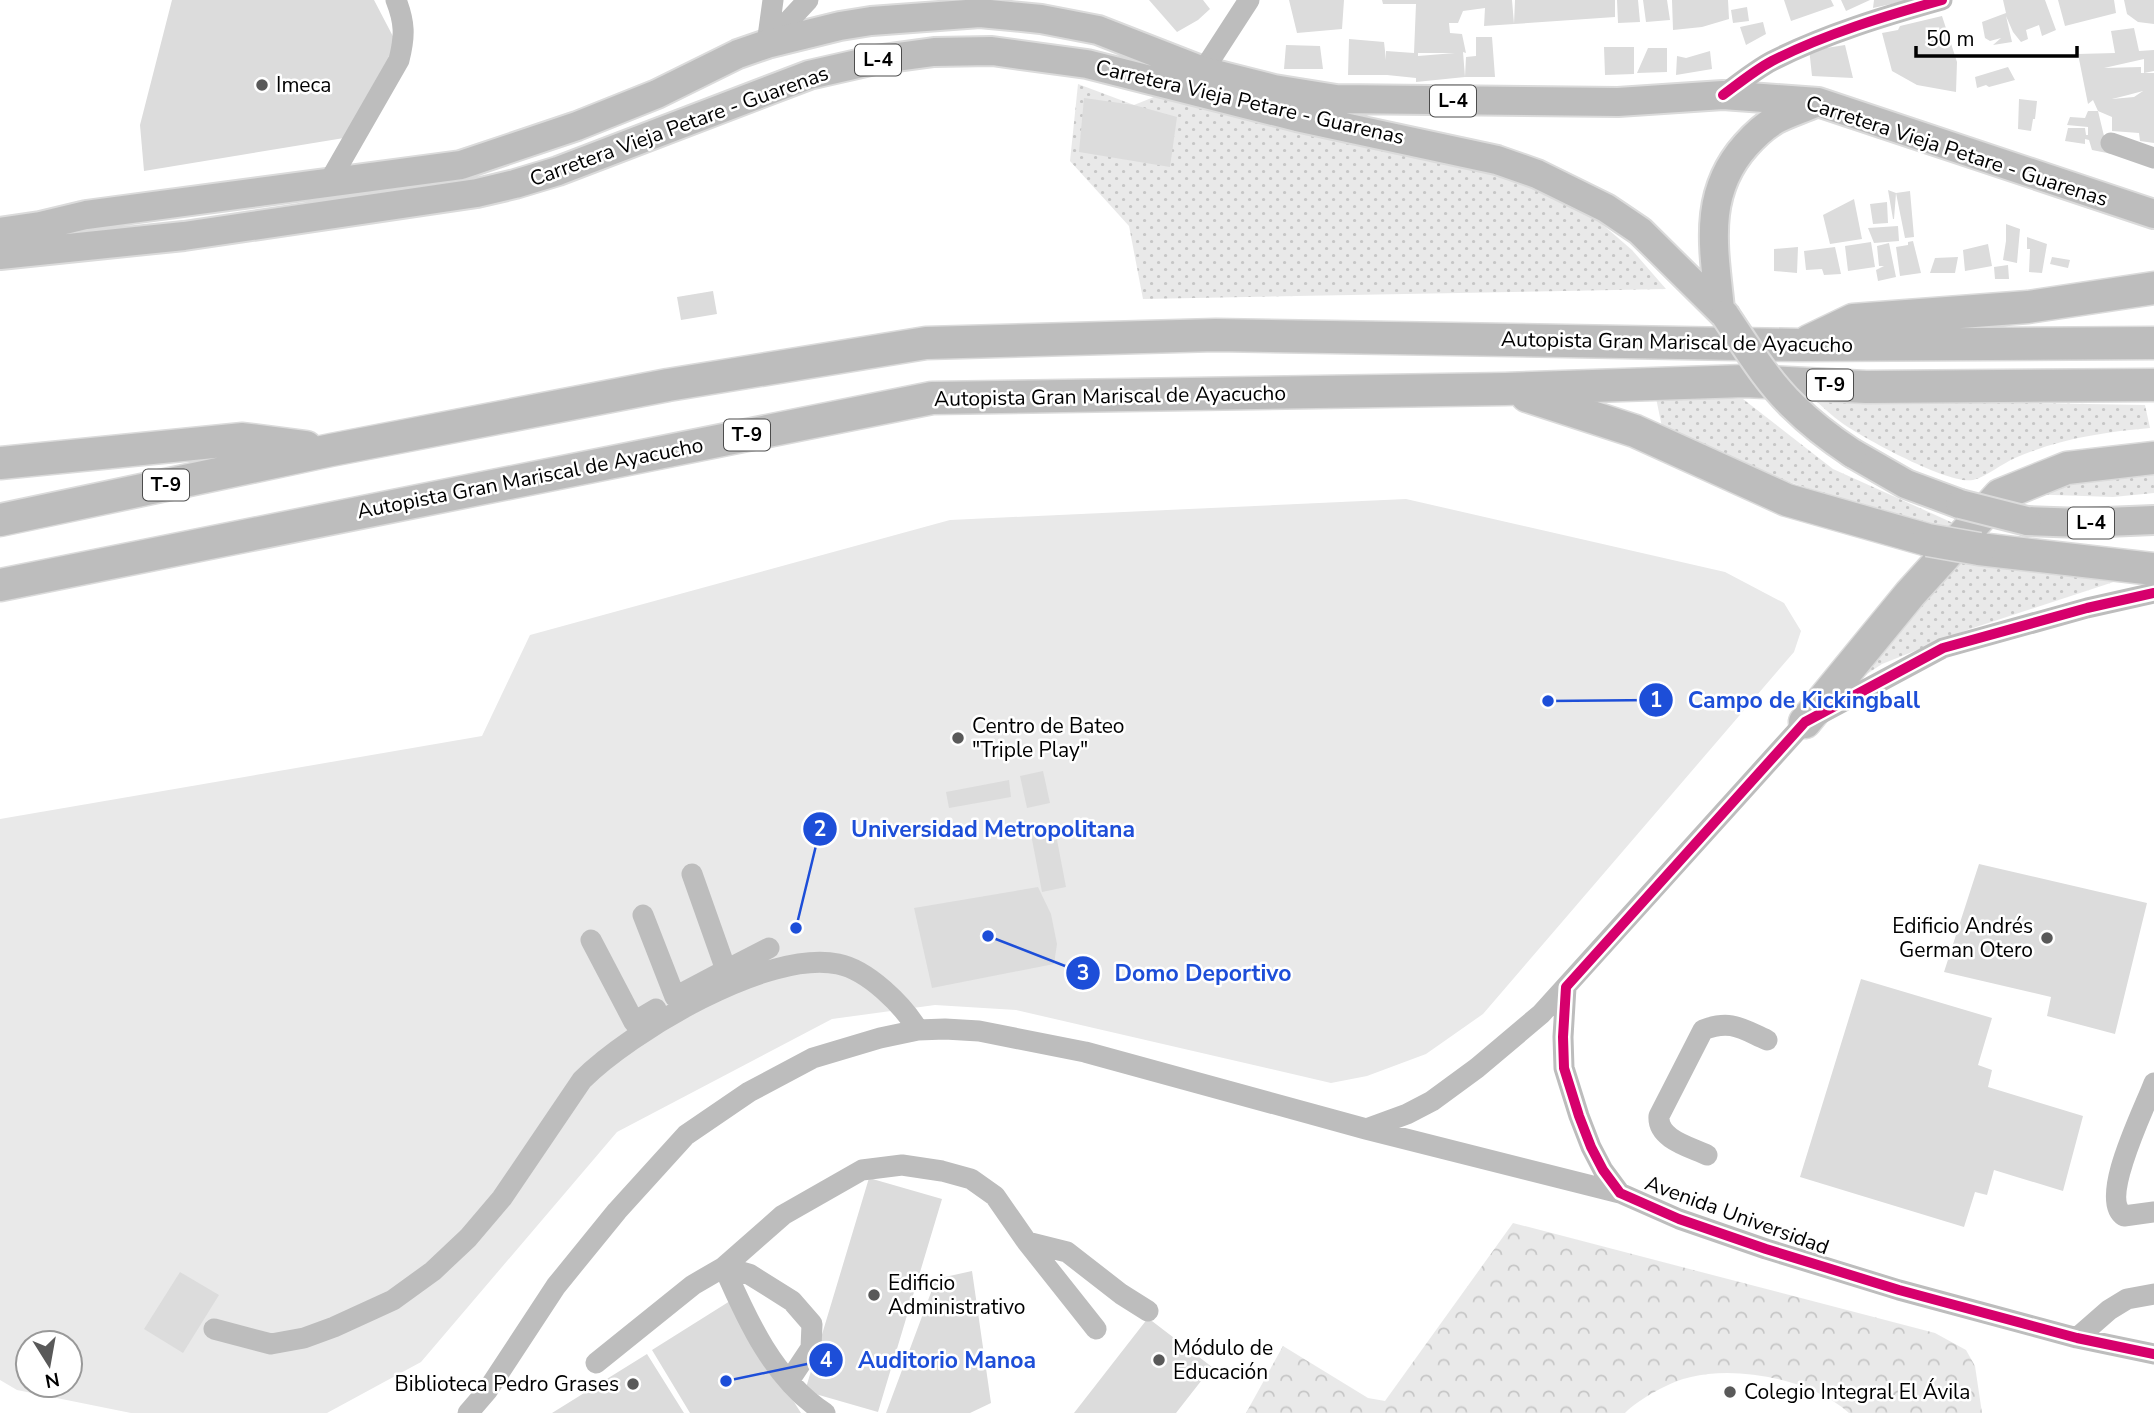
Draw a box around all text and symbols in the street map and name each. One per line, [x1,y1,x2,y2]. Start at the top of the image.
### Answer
scale bar [1916,14,2077,58]
text: 50 m [1926,25,1975,53]
road number: L-4 [855,44,901,76]
street label: Carretera Vieja Petare - Guarenas [1093,53,1407,151]
street label: Carretera Vieja Petare - Guarenas [526,59,832,193]
place label: Imeca [276,71,331,99]
marker: Imeca [254,77,270,93]
road number: L-4 [1430,86,1476,116]
street label: Carretera Vieja Petare - Guarenas [1802,89,2112,213]
street label: Autopista Gran Mariscal de Ayacucho [1501,325,1853,359]
road number: T-9 [1807,370,1853,400]
street label: Autopista Gran Mariscal de Ayacucho [934,379,1286,413]
road number: T-9 [724,420,770,450]
street label: Autopista Gran Mariscal de Ayacucho [354,431,706,525]
road number: T-9 [143,470,189,500]
road number: L-4 [2068,508,2114,538]
callout: Campo de Kickingball [1639,678,1934,722]
text: Campo de Kickingball [1688,685,1921,716]
text: 1 [1650,686,1662,714]
place label: Centro de Bateo "Triple Play" [972,712,1125,764]
marker: Centro de Bateo "Triple Play" [950,730,966,746]
callout: Universidad Metropolitana [802,807,1149,851]
text: Universidad Metropolitana [851,814,1135,845]
text: 2 [814,815,826,843]
place label: Edificio Andrés German Otero [1892,912,2033,964]
marker: Edificio Andrés German Otero [2039,930,2055,946]
callout: Domo Deportivo [1065,951,1305,995]
text: Domo Deportivo [1115,958,1291,989]
text: 3 [1077,959,1089,987]
street label: Avenida Universidad [1641,1169,1833,1261]
place label: Edificio Administrativo [888,1269,1026,1321]
marker: Edificio Administrativo [866,1287,882,1303]
north arrow [14,1329,84,1399]
place label: Módulo de Educación [1173,1334,1273,1386]
callout: Auditorio Manoa [809,1338,1050,1382]
text: Auditorio Manoa [858,1345,1036,1376]
text: 4 [820,1346,833,1374]
marker: Módulo de Educación [1151,1352,1167,1368]
text: N [43,1366,62,1394]
place label: Biblioteca Pedro Grases [395,1370,619,1398]
marker: Biblioteca Pedro Grases [625,1376,641,1392]
place label: Colegio Integral El Ávila [1744,1378,1970,1406]
marker: Colegio Integral El Ávila [1722,1384,1738,1400]

